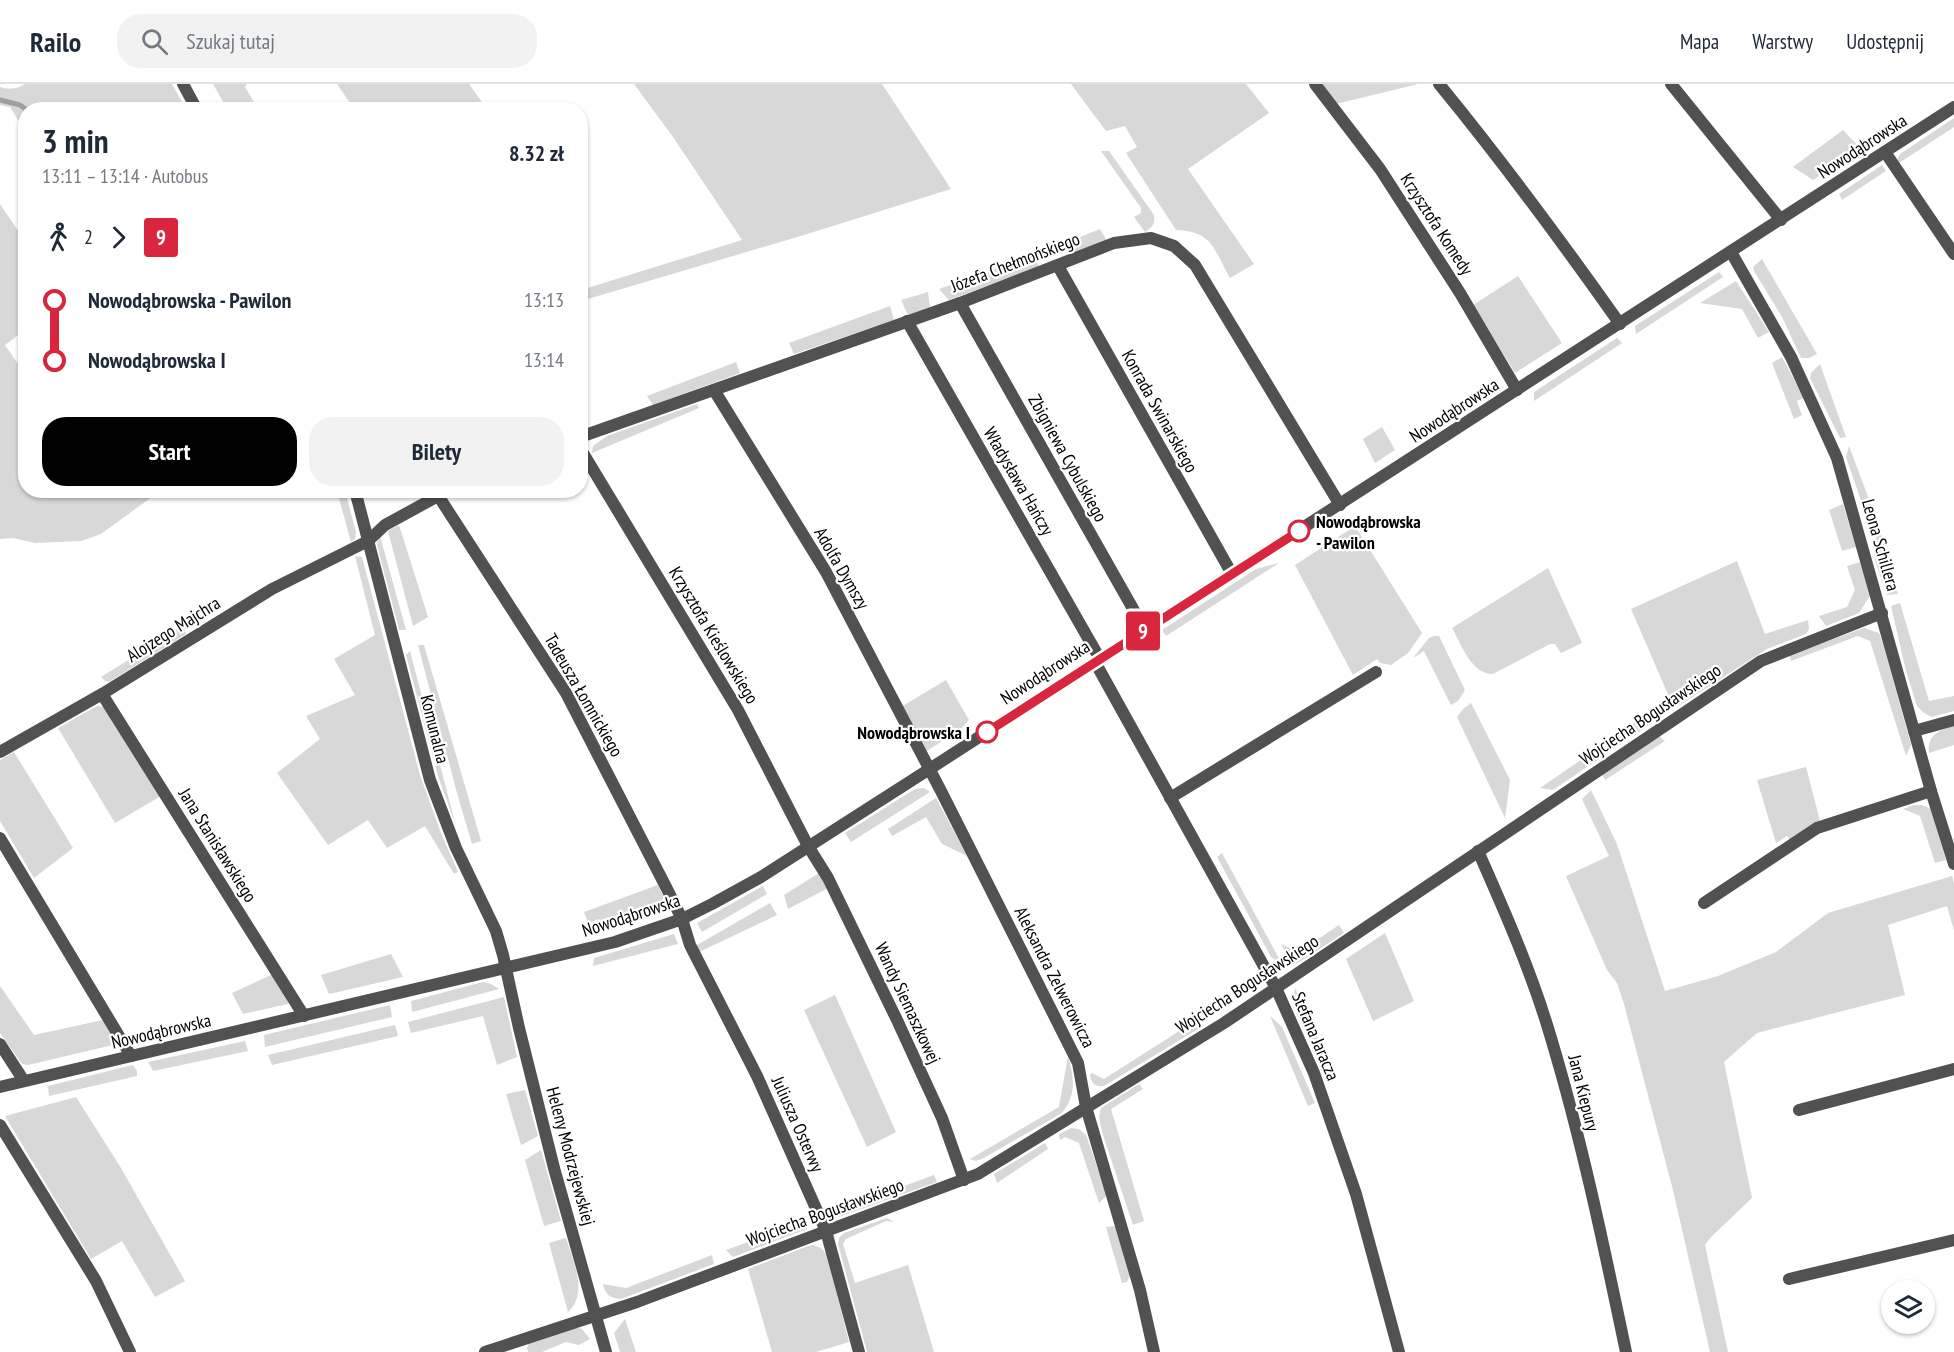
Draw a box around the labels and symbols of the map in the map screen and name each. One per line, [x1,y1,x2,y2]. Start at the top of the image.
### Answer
street label: Nowodąbrowska [1813,109,1911,183]
street label: Krzysztofa Komedy [1396,169,1479,279]
street label: Józefa Chełmońskiego [946,227,1083,298]
street label: Konrada Swinarskiego [1117,346,1203,477]
street label: Nowodąbrowska [1405,373,1503,447]
street label: Zbigniewa Cybulskiego [1023,390,1113,526]
street label: Władysława Hańczy [979,423,1059,539]
street label: Leona Schillera [1857,496,1905,594]
place label: Nowodąbrowska - Pawilon [1316,510,1421,554]
marker: Nowodąbrowska - Pawilon [1288,520,1310,542]
street label: Adolfa Dymszy [809,523,875,613]
street label: Krzysztofa Kieślowskiego [664,562,764,708]
street label: Alojzego Majchra [122,591,224,667]
line badge: 9 [1124,612,1162,650]
street label: Tadeusza Łomnickiego [539,629,629,761]
street label: Nowodąbrowska [996,635,1094,709]
street label: Wojciecha Bogusławskiego [1575,658,1725,770]
street label: Komunalna [415,692,455,766]
place label: Nowodąbrowska I [857,721,970,744]
marker: Nowodąbrowska I [976,721,998,743]
street label: Jana Stanisławskiego [173,783,262,906]
street label: Nowodąbrowska [579,888,683,942]
street label: Aleksandra Zelwerowicza [1009,903,1101,1051]
street label: Wojciecha Bogusławskiego [1171,929,1323,1039]
street label: Wandy Siemaszkowej [870,939,946,1067]
street label: Stefana Jaracza [1287,988,1345,1084]
street label: Nowodąbrowska [109,1008,213,1054]
street label: Jana Kiepury [1563,1051,1605,1134]
street label: Juliusza Osterwy [766,1072,829,1176]
street label: Heleny Modrzejewskiej [541,1084,601,1228]
street label: Wojciecha Bogusławskiego [743,1173,907,1251]

